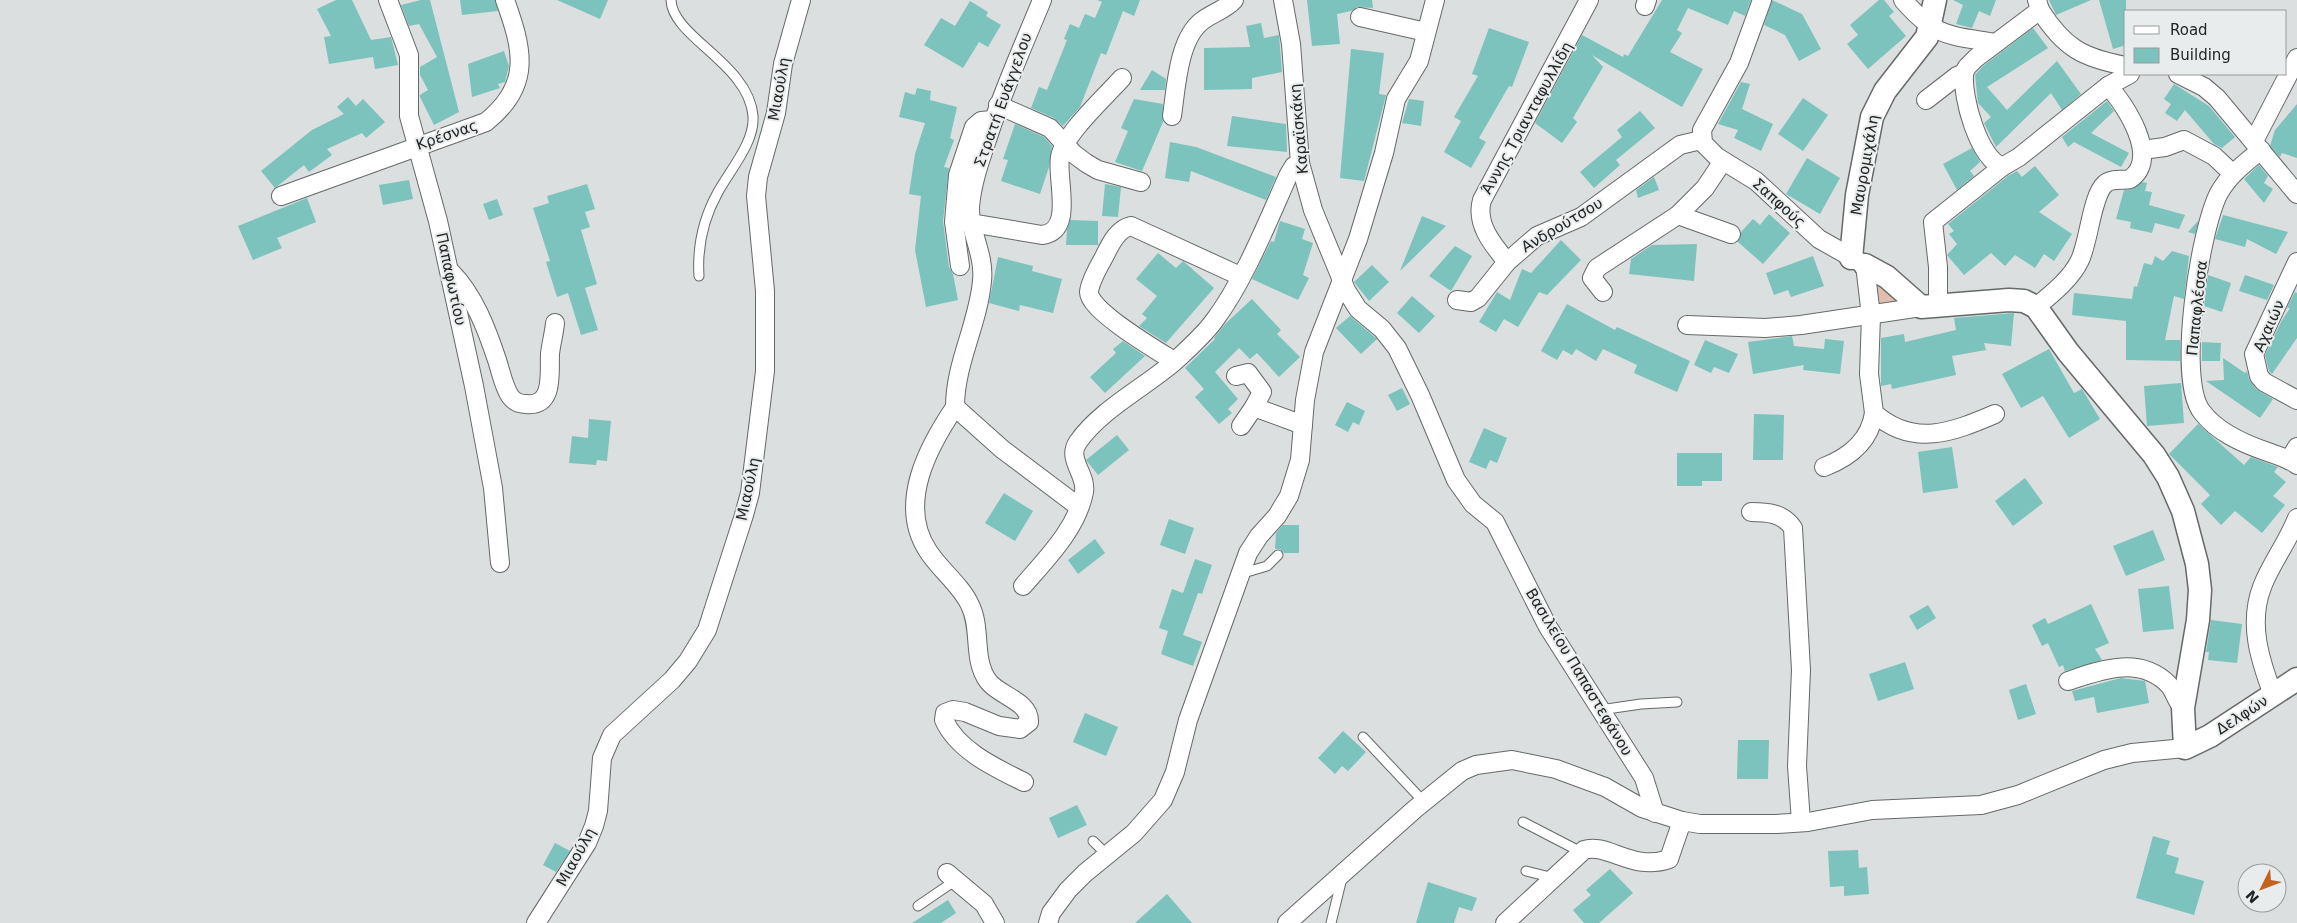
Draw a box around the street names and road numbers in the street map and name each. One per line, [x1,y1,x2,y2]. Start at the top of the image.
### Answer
street label: Στρατή Ευάγγελου [970,30,1036,170]
street label: Άννης Τριανταφυλλίδη [1478,39,1576,197]
street label: Μιαούλη [765,56,793,122]
street label: Καραϊσκάκη [1286,83,1312,175]
street label: Μαυρομιχάλη [1847,113,1883,217]
street label: Κρέσνας [414,116,480,154]
street label: Σαπφούς [1749,175,1809,231]
street label: Ανδρούτσου [1518,194,1606,256]
street label: Παπαφωτίου [432,231,470,327]
street label: Παπαφλέσσα [2183,259,2211,357]
street label: Αχαιών [2250,297,2288,355]
street label: Μιαούλη [733,456,763,522]
street label: Βασιλείου Παπαστεφάνου [1522,585,1636,759]
street label: Δελφών [2213,692,2271,738]
street label: Μιαούλη [553,825,599,889]

